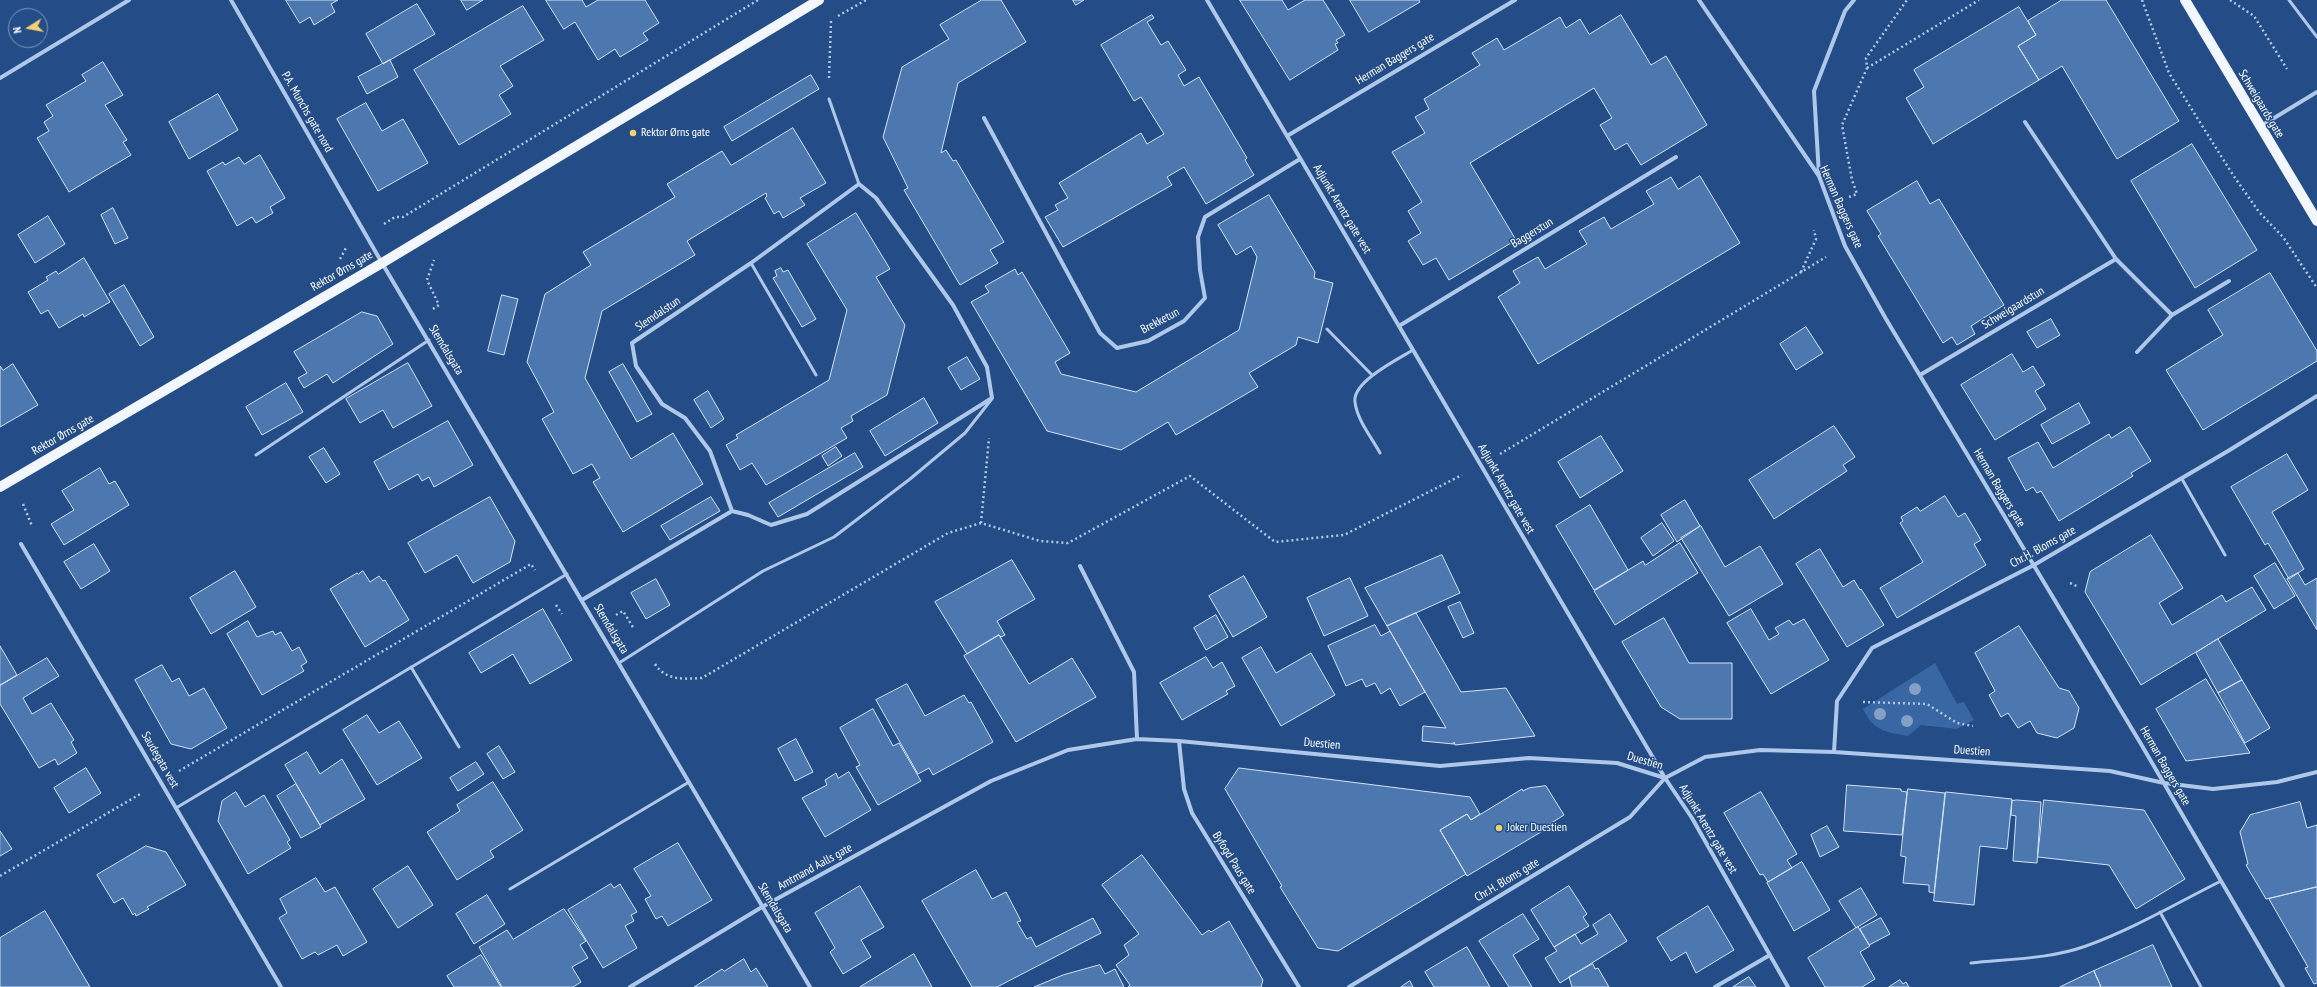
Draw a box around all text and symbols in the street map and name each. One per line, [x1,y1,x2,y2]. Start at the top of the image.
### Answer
north arrow [8,8,48,48]
text: N [10,26,25,34]
street label: Herman Baggers gate [1353,30,1437,88]
street label: Schweigaards gate [2235,67,2287,141]
street label: P.A. Munchs gate nord [278,69,336,155]
place label: Rektor Ørns gate [641,126,710,140]
marker: Rektor Ørns gate [628,128,638,138]
street label: Adjunkt Arentz gate vest [1310,162,1374,256]
street label: Herman Baggers gate [1816,163,1866,251]
street label: Baggerstun [1508,215,1556,251]
street label: Rektor Ørns gate [309,248,375,294]
street label: Schweigaardstun [1979,284,2047,332]
street label: Slemdalstun [633,294,683,334]
street label: Brekketun [1138,305,1182,337]
street label: Slemdalsgata [426,322,466,378]
street label: Rektor Ørns gate [30,412,96,458]
street label: Adjunkt Arentz gate vest [1474,441,1538,537]
street label: Herman Baggers gate [1970,446,2028,530]
street label: Chr.H. Bloms gate [2008,523,2078,571]
street label: Slemdalsgata [591,601,631,657]
street label: Herman Baggers gate [2137,724,2193,808]
street label: Saudegata vest [138,729,182,791]
street label: Duestien [1303,735,1341,753]
street label: Duestien [1953,743,1991,759]
street label: Duestien [1625,749,1665,773]
street label: Adjunkt Arentz gate vest [1676,782,1740,876]
place label: Joker Duestien [1507,821,1567,835]
marker: Joker Duestien [1494,823,1504,833]
street label: Byfogd Paus gate [1209,829,1259,897]
street label: Amtmand Aalls gate [775,841,855,893]
street label: Chr.H. Bloms gate [1472,855,1542,905]
street label: Slemdalsgata [755,880,795,936]

